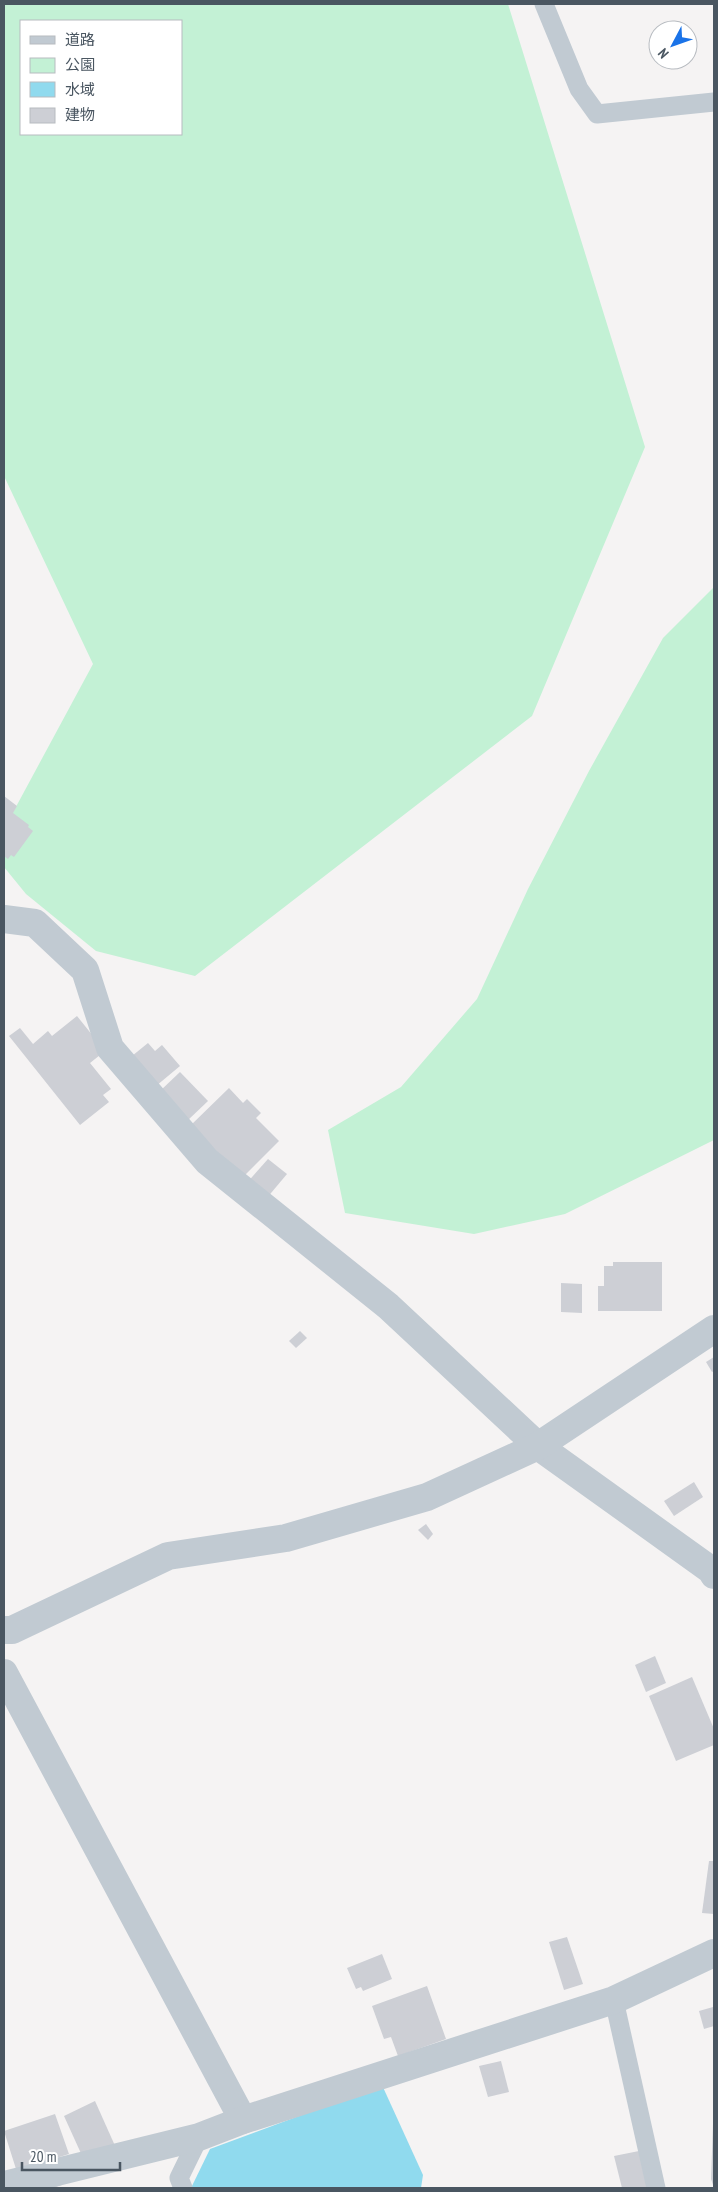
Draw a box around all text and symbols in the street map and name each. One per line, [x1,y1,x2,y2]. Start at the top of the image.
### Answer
legend [20,20,182,135]
north arrow [648,20,698,70]
text: 道路 [65,30,95,49]
text: N [654,45,672,62]
text: 公園 [65,55,95,74]
text: 水域 [65,80,95,99]
text: 建物 [65,105,95,124]
scale bar [22,2140,120,2172]
text: 20 m [30,2147,56,2166]

